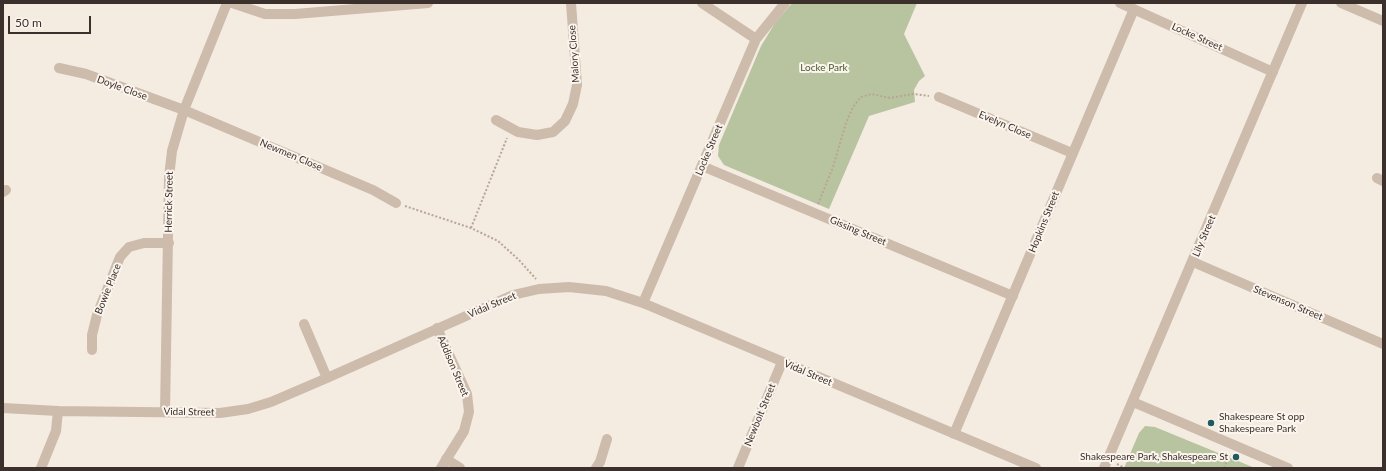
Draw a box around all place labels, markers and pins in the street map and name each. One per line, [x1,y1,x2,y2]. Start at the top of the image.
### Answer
place label: Shakespeare St opp Shakespeare Park [1219,411,1305,434]
marker: Shakespeare St opp Shakespeare Park [1206,418,1216,428]
place label: Shakespeare Park, Shakespeare St [1080,451,1228,463]
marker: Shakespeare Park, Shakespeare St [1231,452,1241,462]

